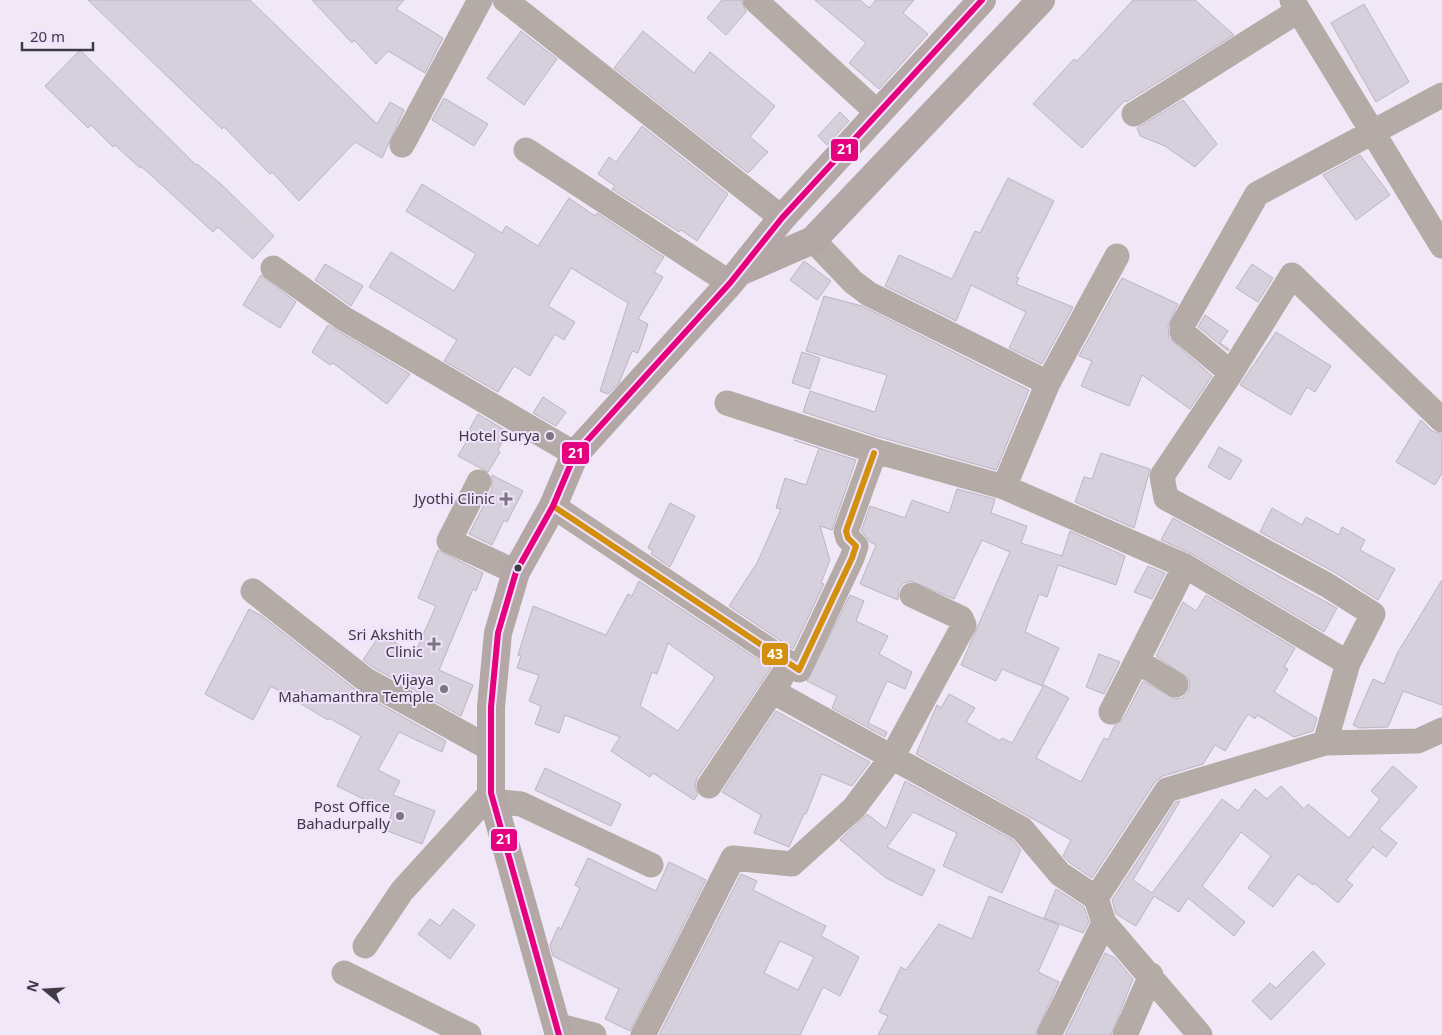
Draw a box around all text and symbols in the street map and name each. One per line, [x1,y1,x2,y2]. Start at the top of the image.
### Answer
scale bar [22,20,94,52]
text: 20 m [30,26,65,46]
line badge: 21 [830,138,859,162]
text: 21 [837,139,853,158]
place label: Hotel Surya [458,425,540,445]
marker: Hotel Surya [544,430,556,442]
line badge: 21 [561,441,590,465]
text: 21 [568,443,584,462]
place label: Jyothi Clinic [412,488,495,508]
marker: Jyothi Clinic [499,492,513,506]
unlabelled marker [513,563,523,573]
place label: Sri Akshith Clinic [348,624,423,661]
marker: Sri Akshith Clinic [427,637,441,651]
line badge: 43 [761,642,789,666]
text: 43 [767,644,783,663]
place label: Vijaya Mahamanthra Temple [278,669,434,706]
marker: Vijaya Mahamanthra Temple [438,683,450,695]
place label: Post Office Bahadurpally [296,796,390,833]
marker: Post Office Bahadurpally [394,810,406,822]
line badge: 21 [490,828,518,852]
text: 21 [496,829,512,848]
north arrow [20,965,70,1015]
text: N [21,977,43,994]

